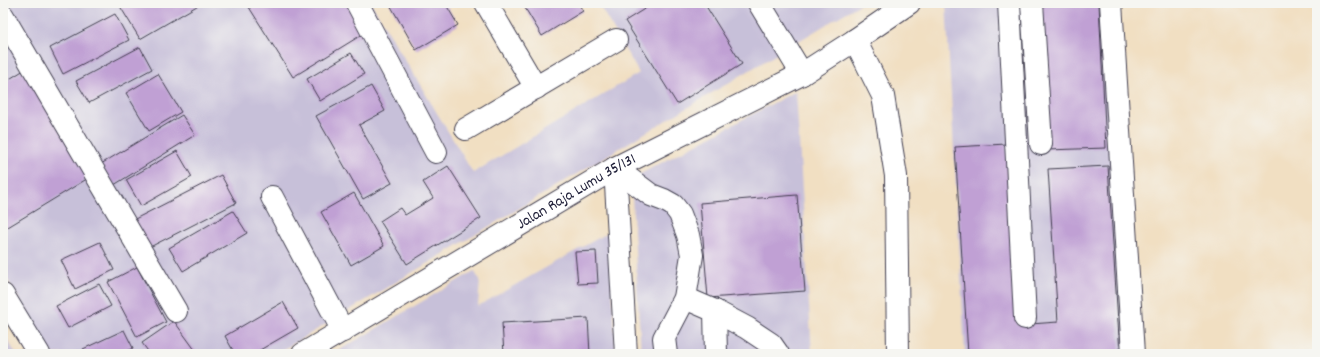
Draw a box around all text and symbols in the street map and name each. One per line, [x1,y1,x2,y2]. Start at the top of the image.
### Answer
street label: Jalan Raja Lumu 35/131 [512,148,640,236]

